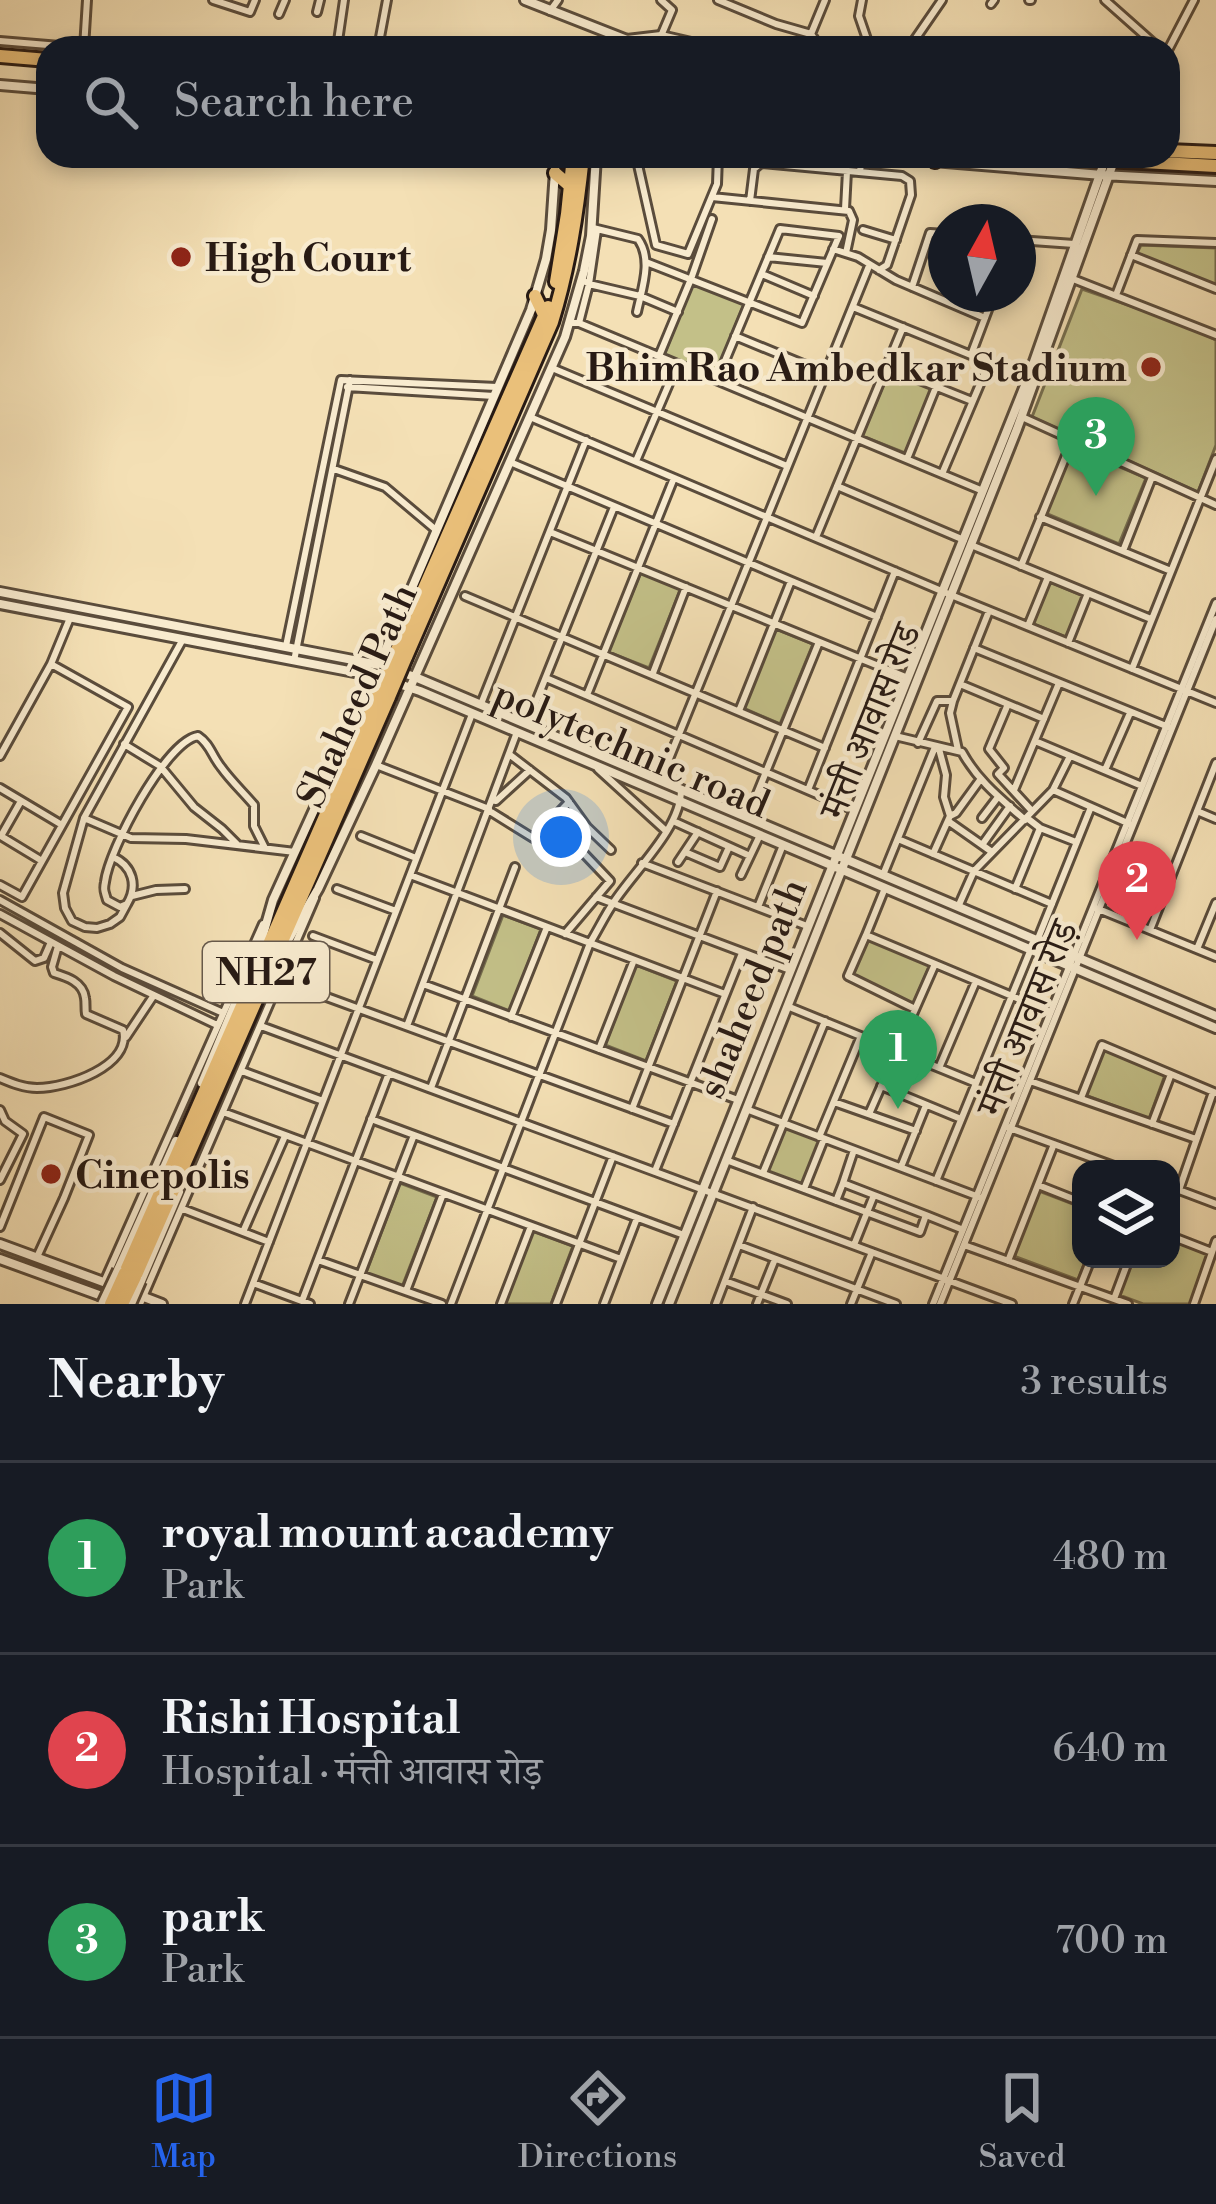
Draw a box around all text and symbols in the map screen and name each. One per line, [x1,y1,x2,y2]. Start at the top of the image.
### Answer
search box [36,36,1180,168]
icon: search [78,69,144,135]
text: Search here [174,74,414,131]
north arrow [928,204,1036,312]
place label: High Court [205,235,412,284]
marker: High Court [168,244,194,270]
place label: BhimRao Ambedkar Stadium [586,345,1127,394]
marker: BhimRao Ambedkar Stadium [1138,354,1164,380]
pin: 3 [1057,397,1135,496]
street label: Shaheed Path [287,576,429,816]
street label: मंत्ती आवास रोड [809,615,933,829]
street label: polytechnic road [486,670,776,830]
your location [531,807,591,867]
pin: 2 [1098,841,1176,940]
street label: shaheed path [687,872,820,1106]
street label: मंत्ती आवास रोड़ [966,912,1090,1126]
road number: NH27 [203,942,329,1002]
pin: 1 [859,1010,937,1109]
place label: Cinepolis [75,1152,250,1201]
map controls [1072,1160,1180,1268]
button: layers [1072,1160,1180,1268]
marker: Cinepolis [38,1161,64,1187]
text: Nearby [48,1350,224,1414]
text: 3 results [1020,1358,1168,1407]
text: royal mount academy [162,1505,613,1562]
text: 1 [78,1533,96,1582]
text: 480 m [1053,1533,1168,1582]
text: Park [162,1562,243,1611]
text: Rishi Hospital [162,1691,461,1748]
text: 2 [75,1725,99,1774]
text: 640 m [1052,1725,1168,1774]
text: Hospital · मंत्ती आवास रोड़ [162,1748,542,1797]
text: park [162,1889,265,1946]
text: 3 [75,1917,99,1966]
text: 700 m [1055,1917,1168,1966]
text: Park [162,1946,243,1995]
tab: Map [151,2065,217,2178]
tab: Directions [518,2065,677,2178]
tab: Saved [979,2065,1065,2178]

